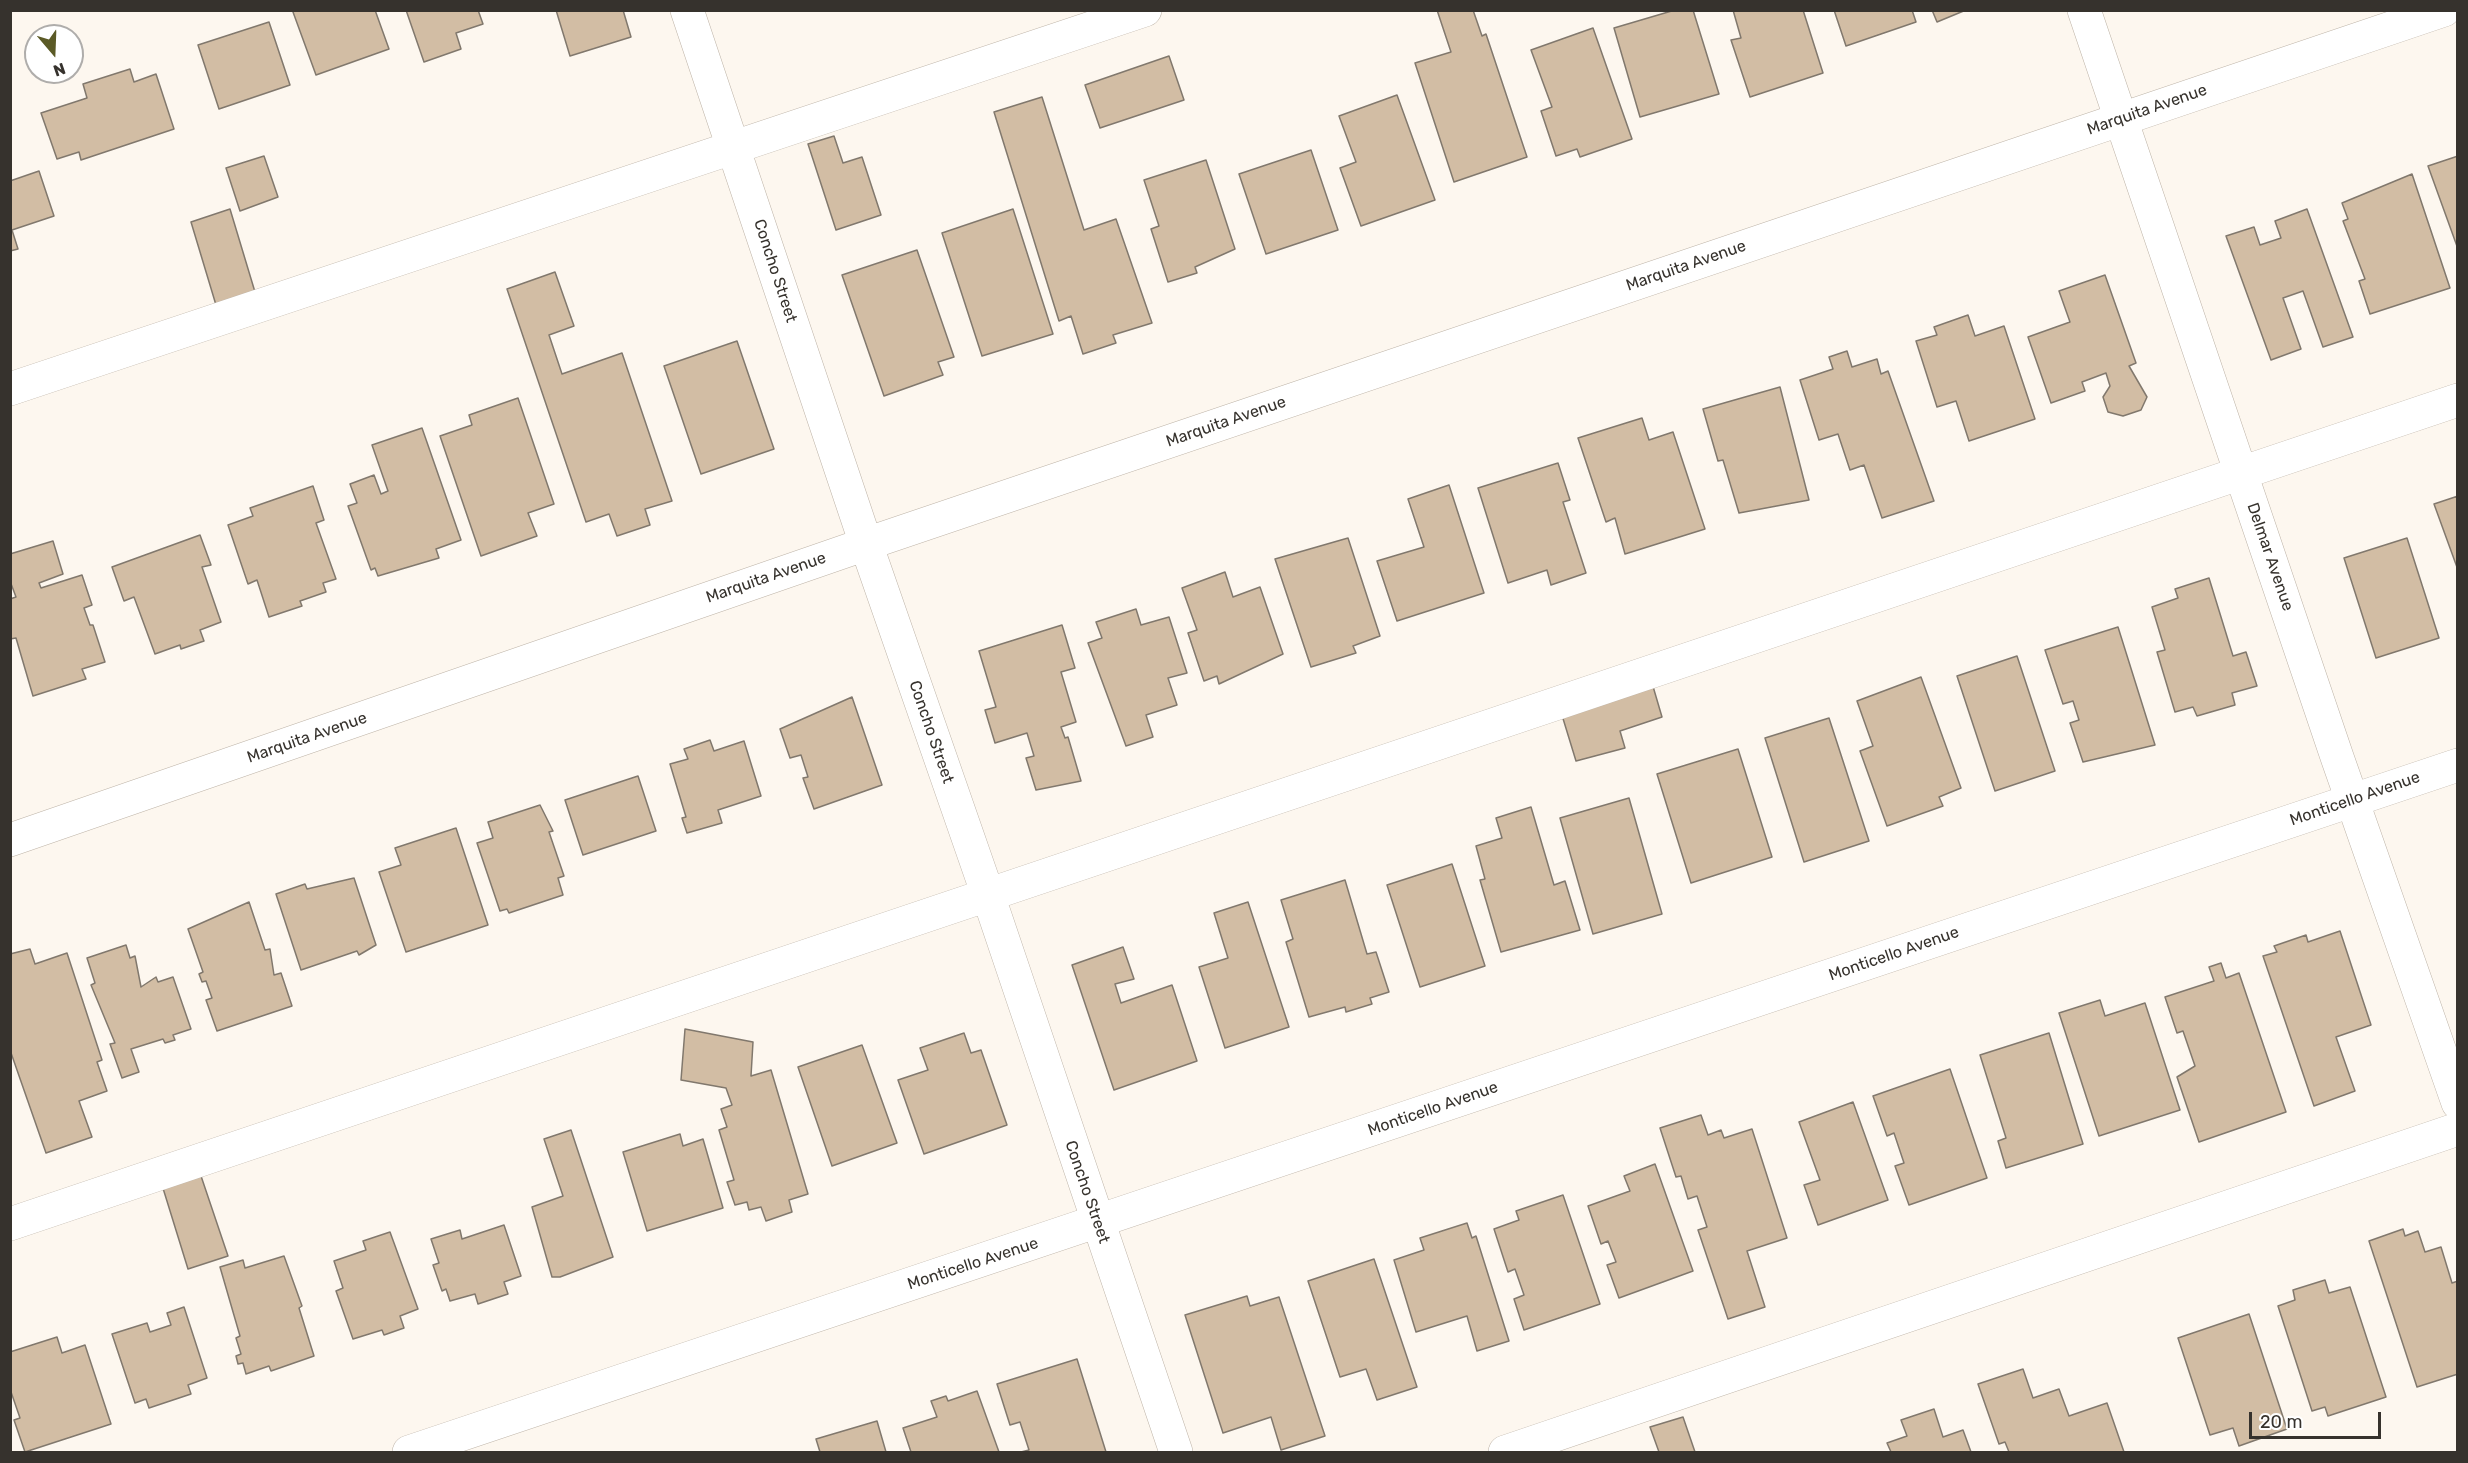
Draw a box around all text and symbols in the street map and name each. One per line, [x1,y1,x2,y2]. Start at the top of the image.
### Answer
north arrow [24,24,84,84]
text: N [51,59,68,80]
street label: Marquita Avenue [2085,80,2209,140]
street label: Concho Street [749,217,801,325]
street label: Marquita Avenue [1624,236,1748,296]
street label: Marquita Avenue [1164,392,1288,452]
street label: Delmar Avenue [2243,500,2297,614]
street label: Marquita Avenue [704,548,828,608]
street label: Concho Street [904,678,958,786]
street label: Marquita Avenue [245,708,369,768]
street label: Monticello Avenue [2287,768,2423,830]
street label: Monticello Avenue [1826,923,1962,985]
street label: Monticello Avenue [1365,1078,1501,1140]
street label: Concho Street [1060,1138,1114,1246]
street label: Monticello Avenue [905,1234,1041,1294]
scale bar [2252,1400,2384,1438]
text: 20 m [2260,1411,2302,1433]

